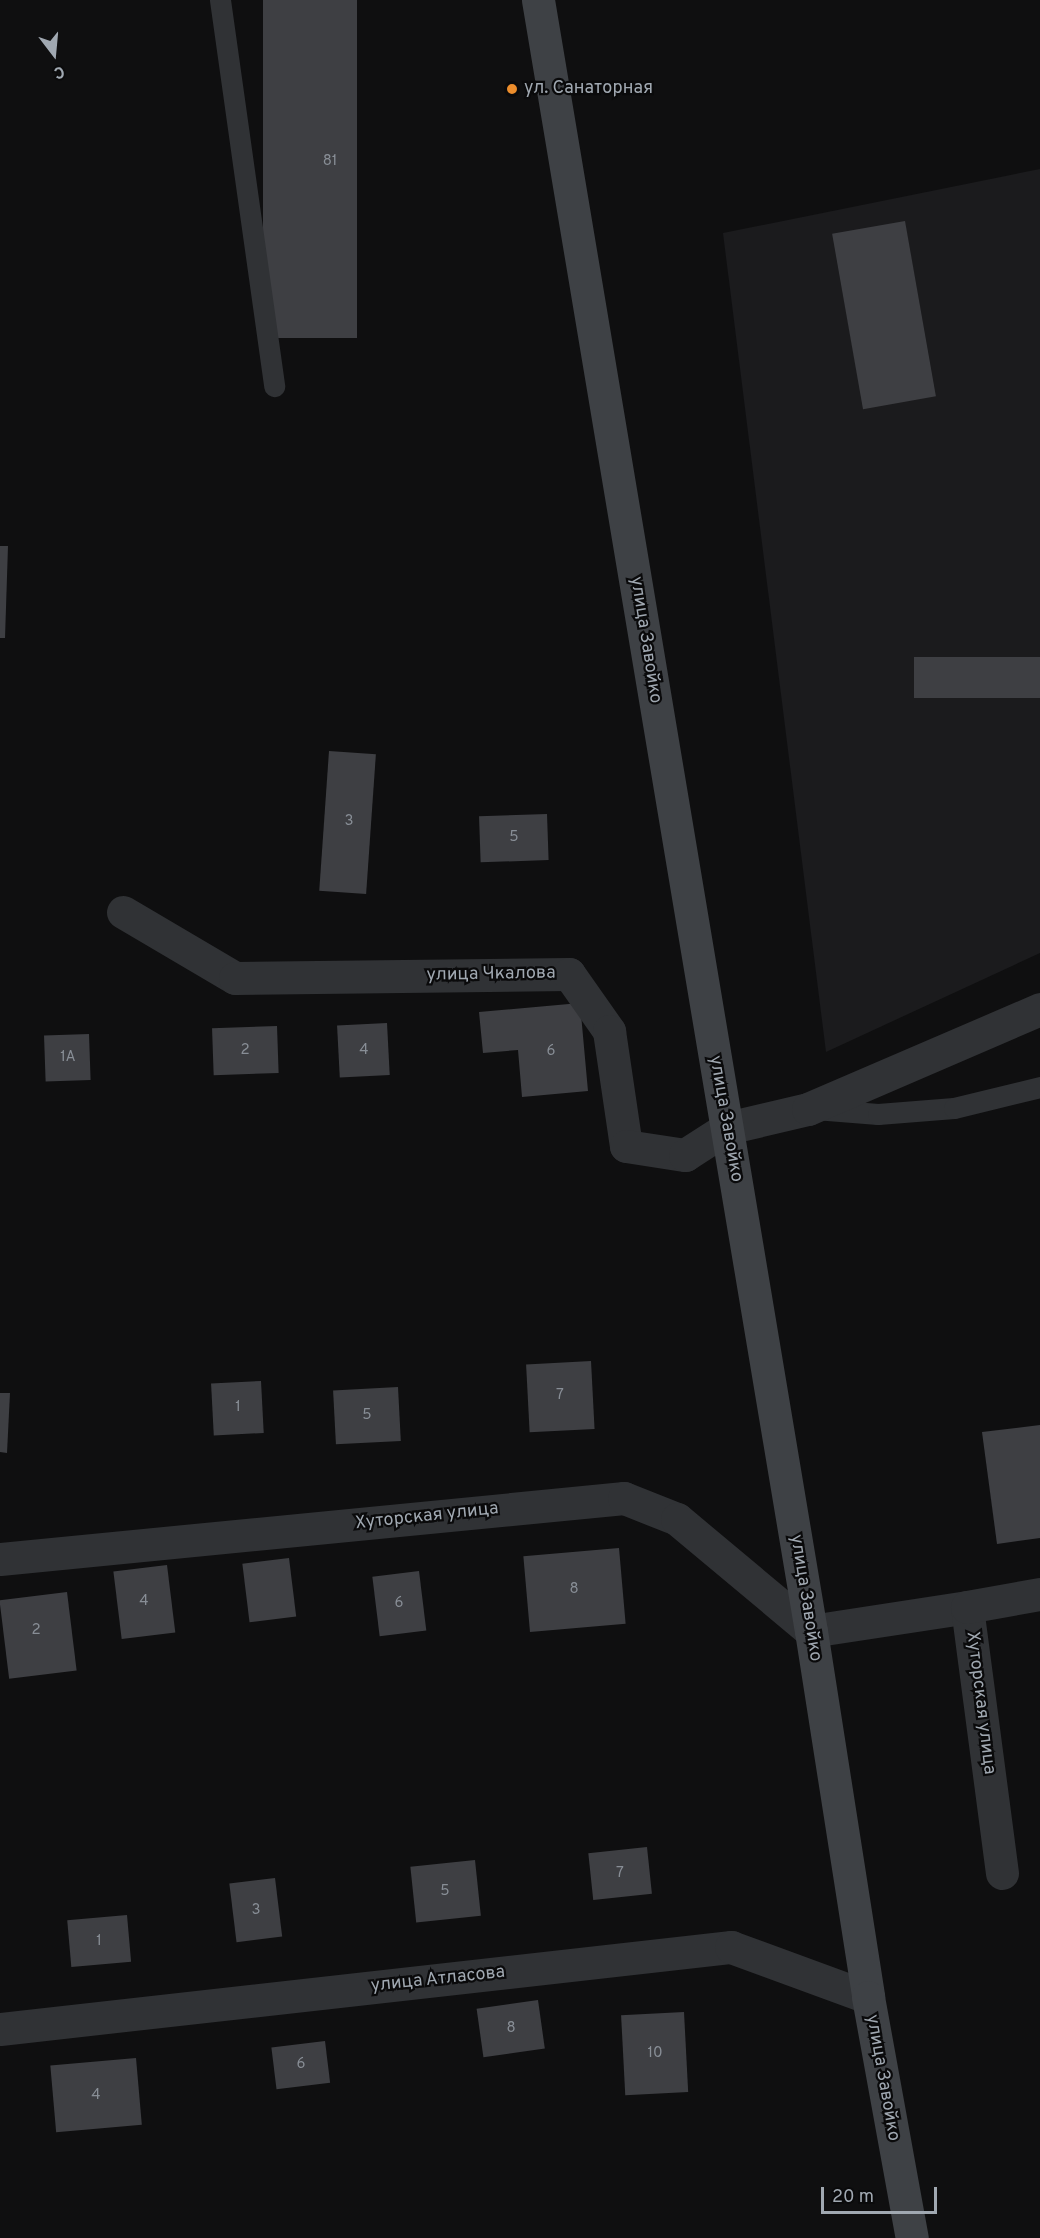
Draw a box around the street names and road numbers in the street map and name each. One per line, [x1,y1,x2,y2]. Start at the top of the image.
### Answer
street label: улица Завойко [624,575,666,705]
street label: улица Чкалова [426,963,556,987]
street label: улица Завойко [703,1054,747,1184]
street label: Хуторская улица [354,1499,500,1535]
street label: улица Завойко [784,1533,826,1663]
street label: Хуторская улица [961,1630,999,1776]
street label: улица Атласова [369,1962,507,1998]
street label: улица Завойко [860,2013,904,2143]

